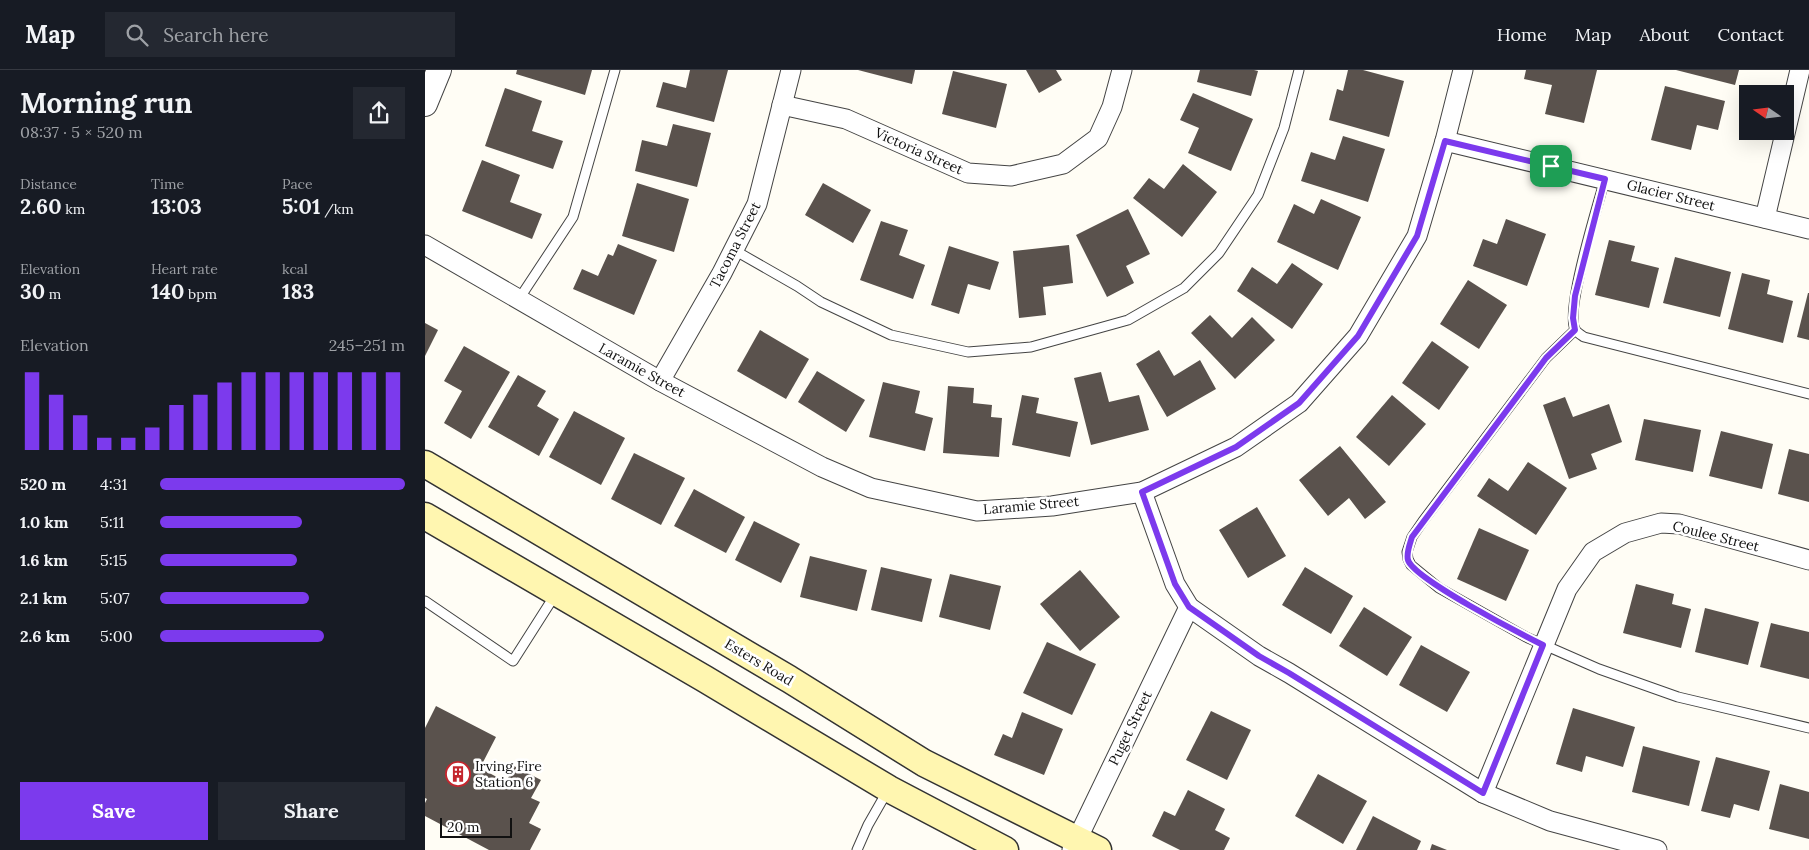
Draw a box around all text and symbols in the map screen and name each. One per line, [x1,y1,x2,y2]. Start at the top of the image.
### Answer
search box [105,12,455,57]
text: Map [25,19,75,50]
icon: search [123,21,151,49]
text: Search here [163,23,269,47]
text: Home [1497,23,1547,46]
text: Map [1575,23,1611,46]
text: About [1639,23,1689,46]
text: Contact [1717,23,1784,46]
text: Morning run [20,85,192,121]
north arrow [1739,85,1794,140]
map controls [1739,85,1794,140]
button: share [353,87,405,139]
text: 08:37 · 5 × 520 m [20,122,143,142]
street label: Victoria Street [871,123,966,179]
pin [1530,145,1572,187]
icon: arrive [1537,152,1565,180]
text: Distance [20,175,77,193]
text: Time [151,175,184,193]
text: Pace [282,175,313,193]
street label: Glacier Street [1625,175,1717,215]
text: 2.60 [20,193,62,220]
text: 13:03 [151,193,202,220]
text: 5:01 [282,193,320,220]
street label: Tacoma Street [706,198,765,291]
text: km [62,200,85,218]
text: /km [320,200,354,218]
text: Elevation [20,260,80,278]
text: Heart rate [151,260,218,278]
text: kcal [282,260,308,278]
text: 30 [20,278,45,305]
text: 140 [151,278,184,305]
text: 183 [282,278,314,305]
text: m [45,285,61,303]
text: bpm [184,285,217,303]
text: Elevation [20,335,89,355]
text: 245–251 m [329,335,405,355]
street label: Laramie Street [596,339,689,401]
text: 520 m [20,474,66,494]
text: 4:31 [100,474,127,494]
street label: Laramie Street [982,492,1080,518]
text: 1.0 km [20,512,69,532]
text: 5:11 [100,512,124,532]
street label: Coulee Street [1671,517,1762,556]
text: 1.6 km [20,550,68,570]
text: 5:15 [100,550,127,570]
text: 2.1 km [20,588,67,608]
text: 5:07 [100,588,130,608]
text: 2.6 km [20,626,70,646]
text: 5:00 [100,626,133,646]
street label: Esters Road [721,634,797,690]
street label: Puget Street [1104,687,1156,768]
place label: Irving Fire Station 6 [475,757,542,791]
building icon: Irving Fire Station 6 [445,761,471,787]
button: Save [20,782,208,840]
button: Share [218,782,405,840]
scale bar [440,815,513,838]
text: 20 m [447,818,479,836]

